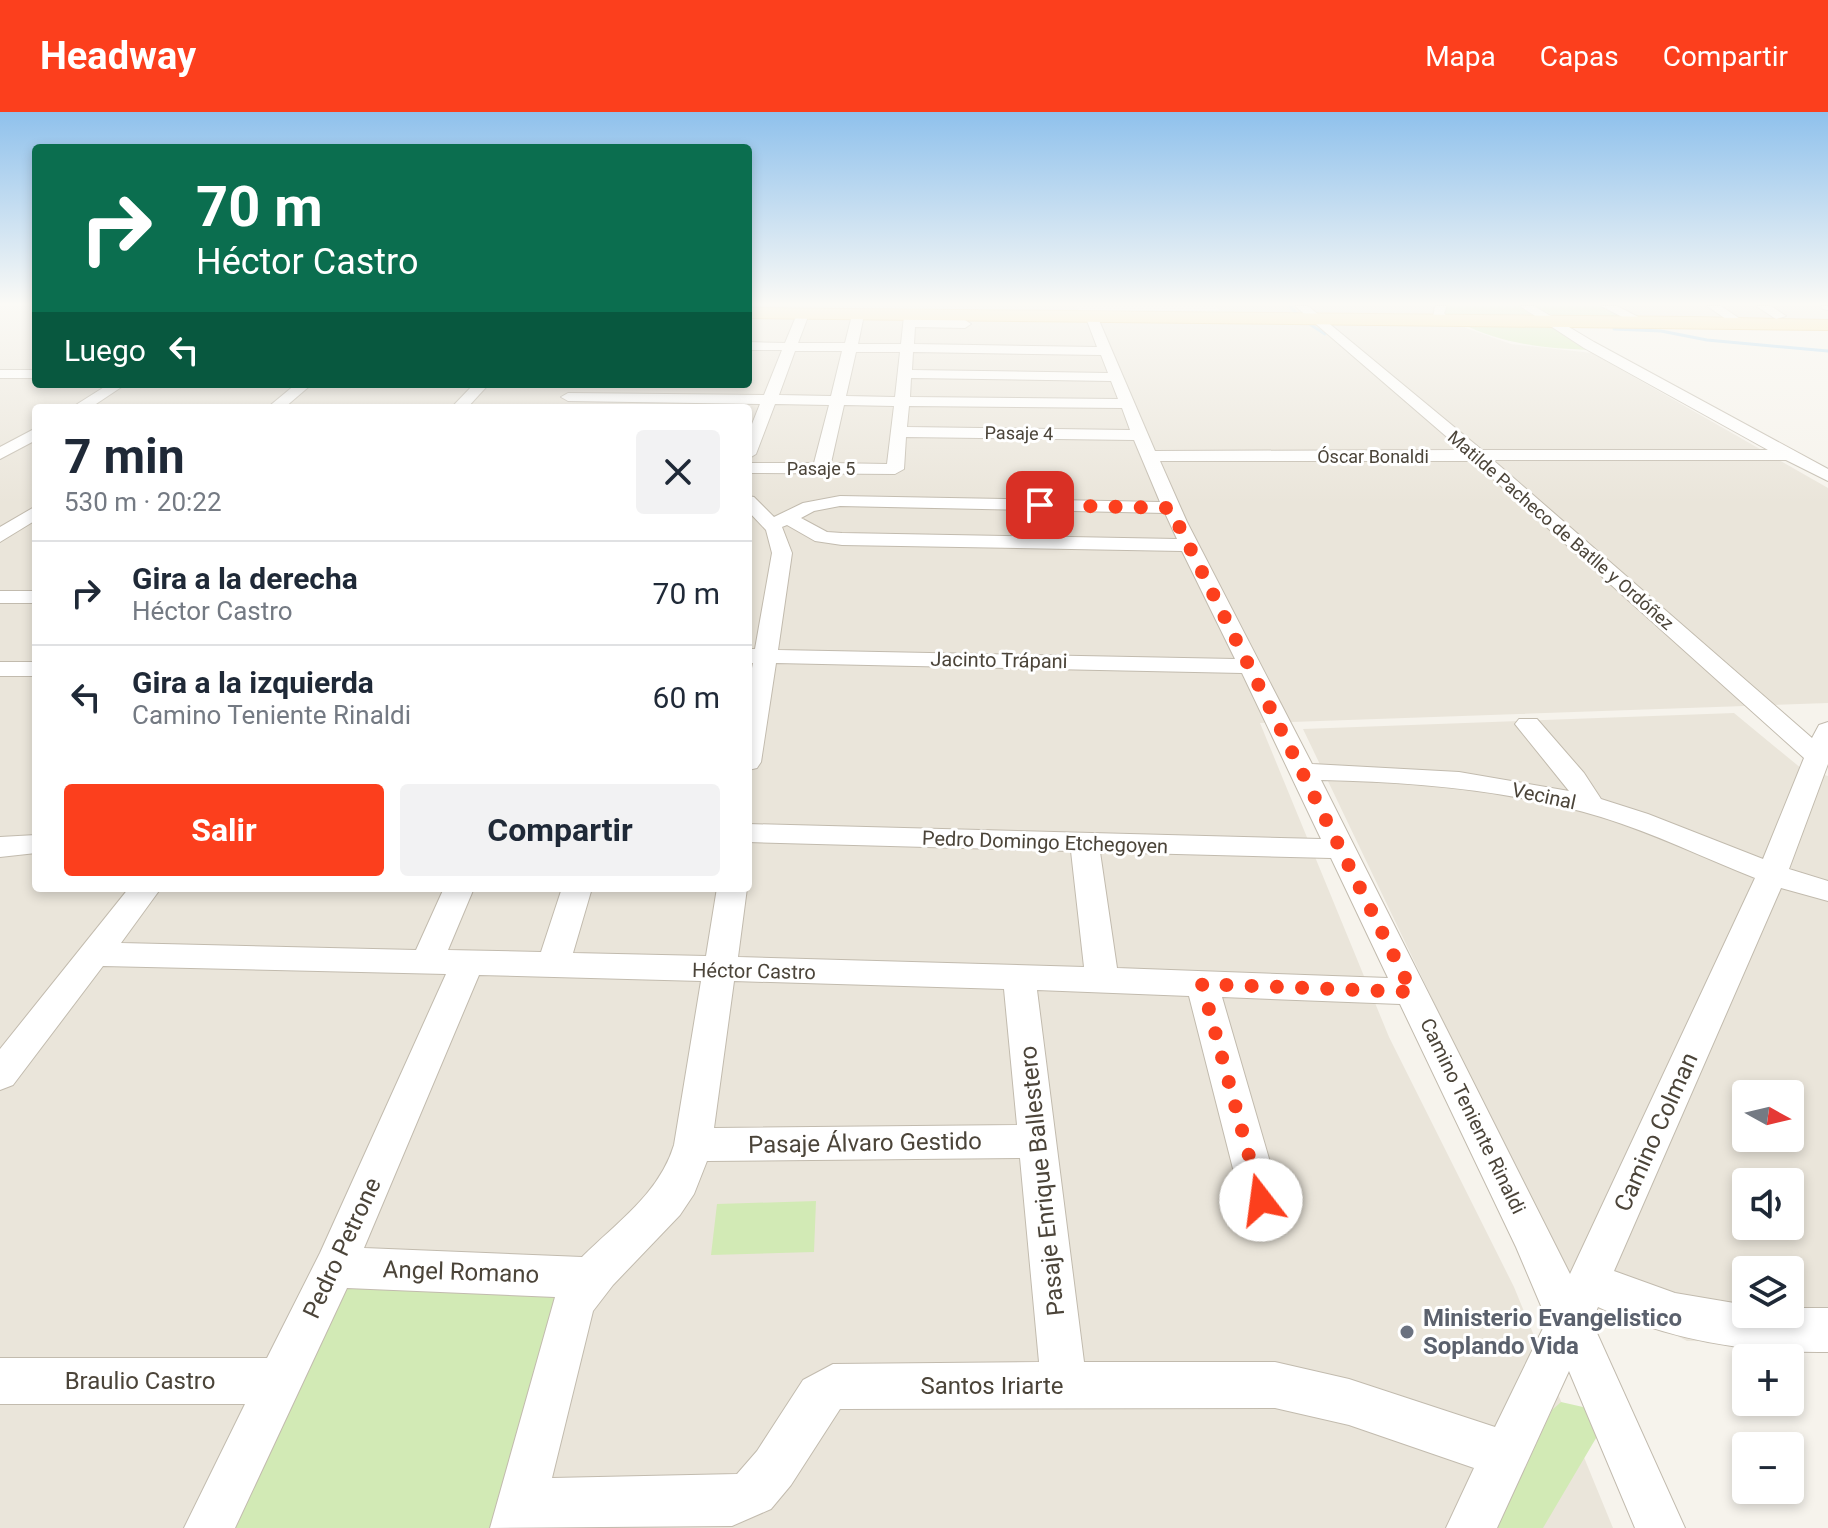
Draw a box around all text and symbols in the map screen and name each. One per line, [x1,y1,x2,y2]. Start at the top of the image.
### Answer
text: Headway [40,34,196,78]
text: Mapa [1425,40,1496,73]
text: Capas [1540,40,1619,73]
text: Compartir [1663,40,1788,73]
text: 70 m [196,174,323,240]
icon: right [64,176,168,280]
text: Héctor Castro [196,241,418,283]
icon: left [162,328,206,372]
text: Luego [64,333,146,368]
street label: Pasaje 4 [985,422,1053,444]
street label: Matilde Pacheco de Batlle y Ordóñez [1444,426,1678,634]
text: 7 min [64,428,185,485]
button: close [636,430,720,514]
street label: Óscar Bonaldi [1317,446,1429,467]
street label: Pasaje 5 [787,458,855,479]
pin [1006,471,1074,539]
icon: arrive [1018,483,1062,527]
text: 530 m · 20:22 [64,487,222,517]
text: Gira a la derecha [132,561,358,596]
icon: right [64,571,108,615]
text: 70 m [653,576,720,611]
text: Héctor Castro [132,596,293,626]
street label: Jacinto Trápani [930,647,1068,673]
text: Gira a la izquierda [132,665,374,700]
icon: left [64,675,108,719]
text: 60 m [653,680,720,715]
text: Camino Teniente Rinaldi [132,700,411,730]
street label: Vecinal [1510,778,1578,814]
button: Salir [64,784,384,876]
button: Compartir [400,784,720,876]
street label: Pedro Domingo Etchegoyen [921,826,1169,858]
street label: Héctor Castro [692,958,816,984]
street label: Camino Teniente Rinaldi [1415,1014,1531,1218]
street label: Pasaje Enrique Ballestero [1014,1045,1070,1317]
street label: Camino Colman [1608,1048,1704,1216]
north arrow [1732,1080,1804,1152]
map controls [1732,1080,1804,1504]
street label: Pasaje Álvaro Gestido [748,1127,982,1159]
position arrow [1219,1158,1303,1242]
button: sound [1732,1168,1804,1240]
street label: Pedro Petrone [297,1173,387,1323]
street label: Angel Romano [382,1255,540,1289]
button: layers [1732,1256,1804,1328]
place label: Ministerio Evangelistico Soplando Vida [1423,1304,1682,1360]
marker: Ministerio Evangelistico Soplando Vida [1398,1323,1416,1341]
button: + [1732,1344,1804,1416]
street label: Braulio Castro [65,1367,215,1395]
street label: Santos Iriarte [920,1372,1064,1400]
button: − [1732,1432,1804,1504]

